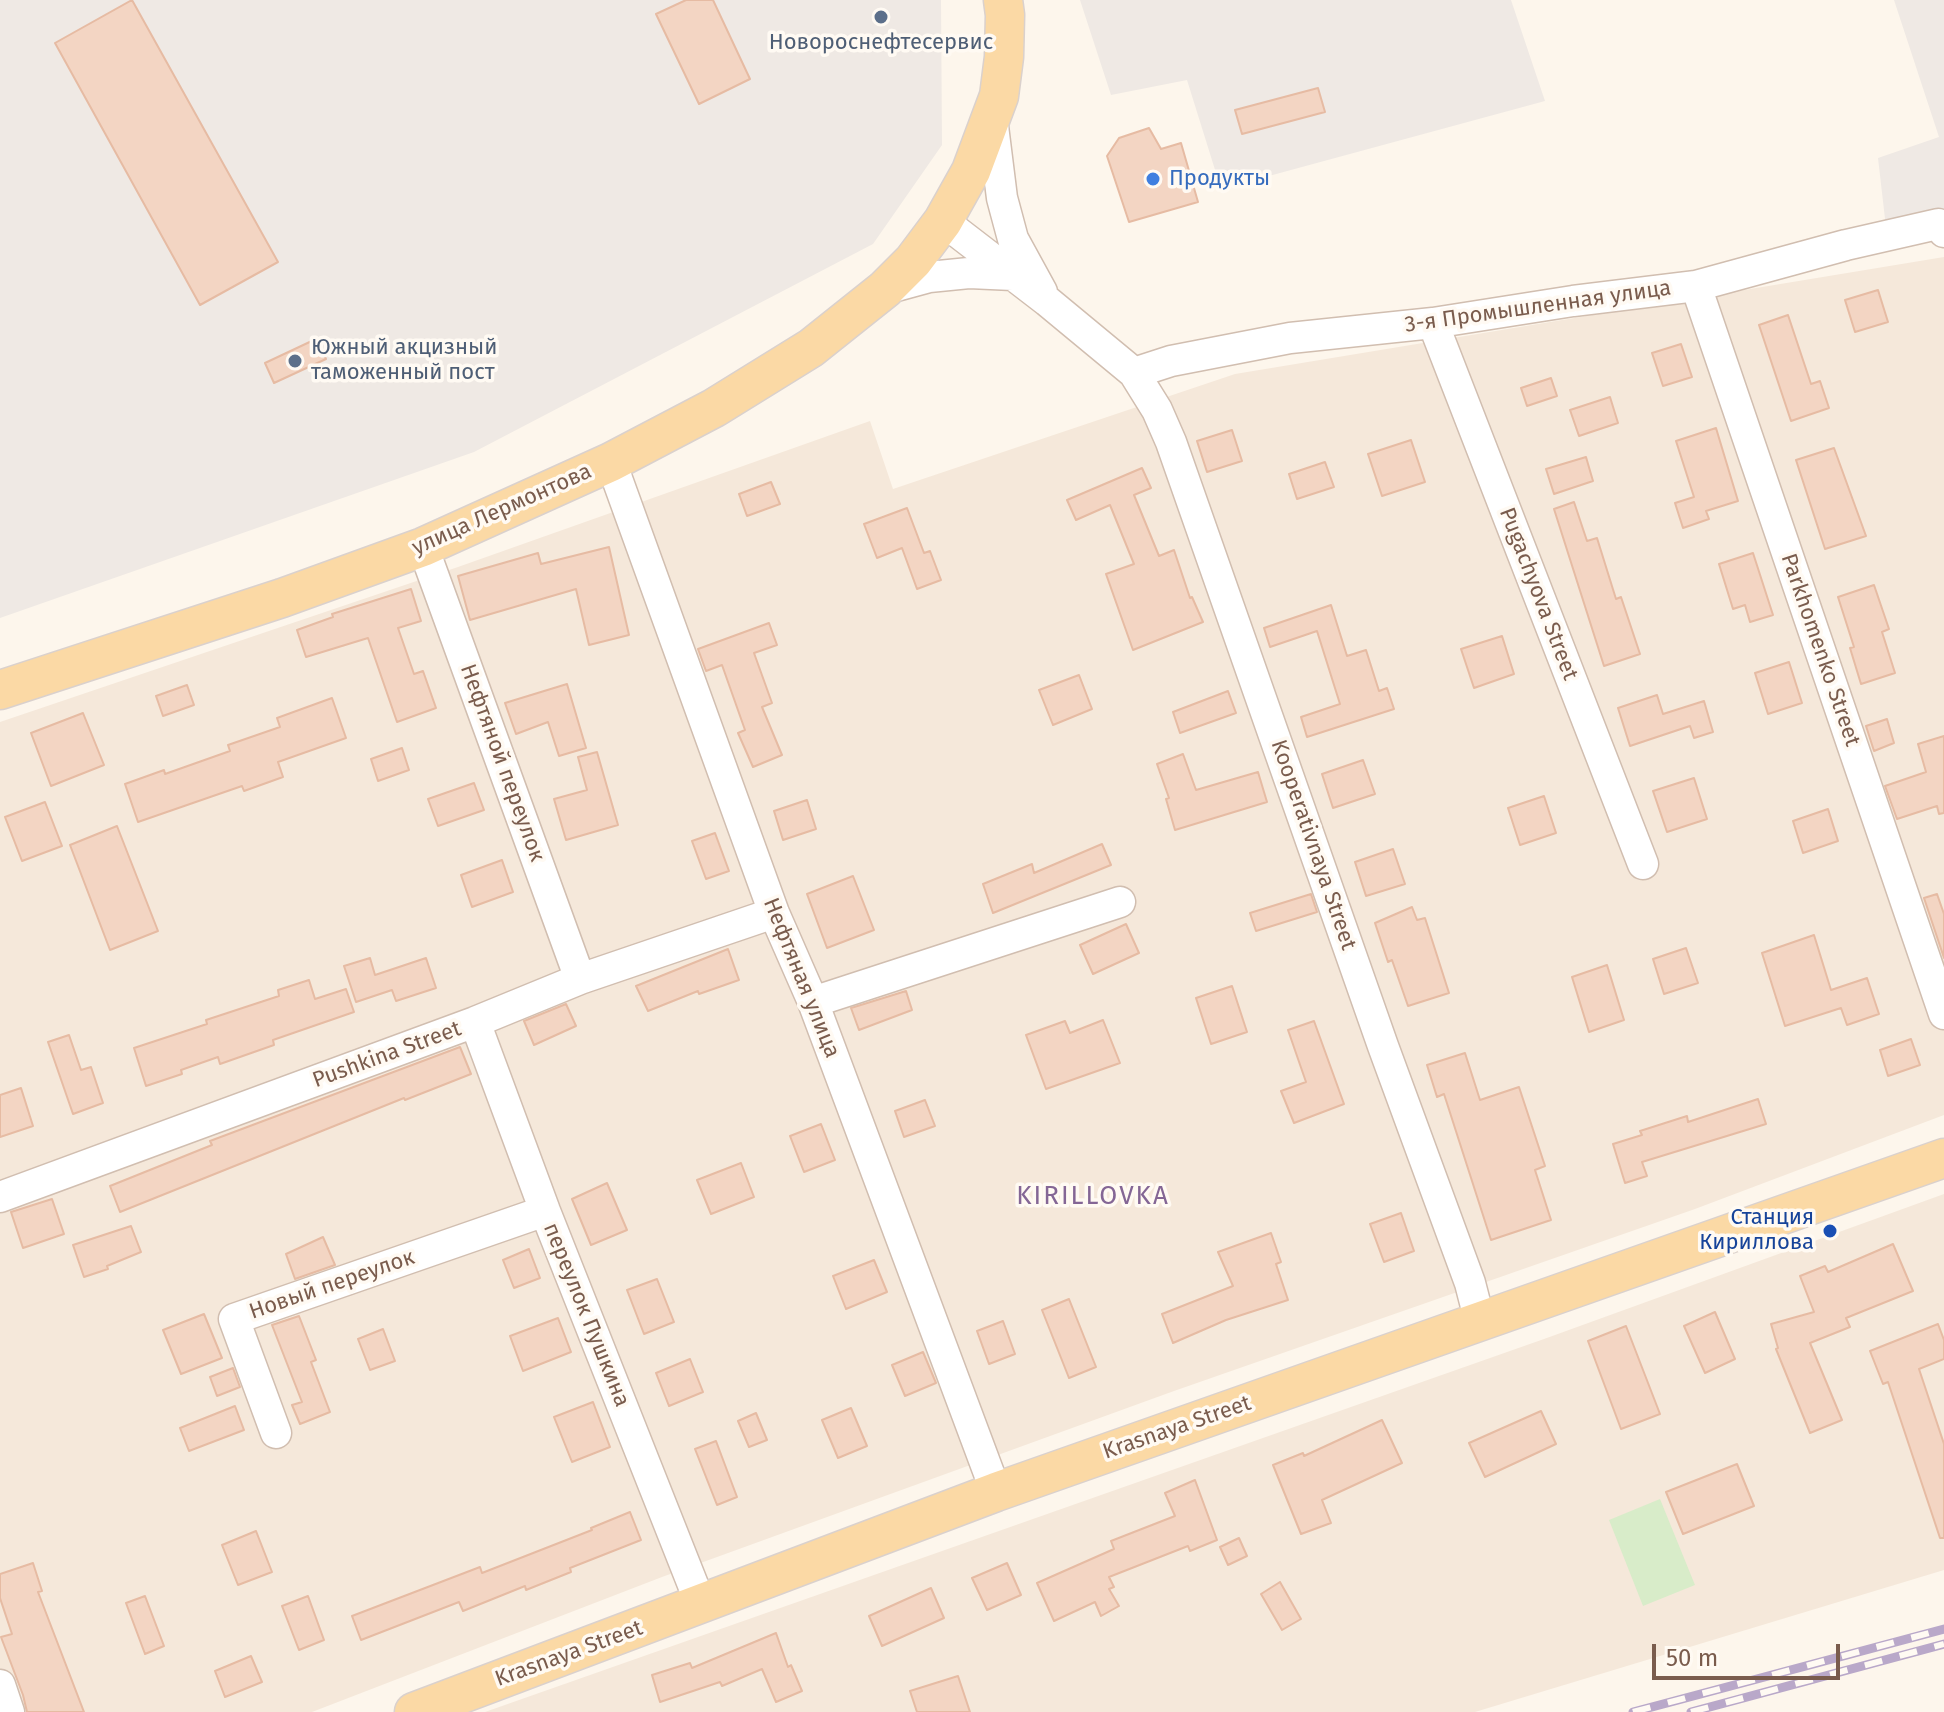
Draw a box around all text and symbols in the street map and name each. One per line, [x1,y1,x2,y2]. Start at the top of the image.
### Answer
marker: Новороснефтесервис [872,8,890,26]
place label: Новороснефтесервис [769,30,993,56]
place label: Продукты [1169,166,1270,192]
marker: Продукты [1144,170,1162,188]
street label: 3-я Промышленная улица [1403,275,1673,339]
place label: Южный акцизный таможенный пост [311,335,497,386]
marker: Южный акцизный таможенный пост [286,352,304,370]
street label: улица Лермонтова [408,459,596,561]
street label: Pugachyova Street [1493,504,1583,684]
street label: Parkhomenko Street [1775,550,1865,750]
street label: Нефтяной переулок [454,661,550,865]
street label: Kooperativnaya Street [1265,736,1361,954]
street label: Нефтяная улица [757,894,845,1062]
street label: Pushkina Street [309,1016,465,1094]
district label: KIRILLOVKA [1016,1181,1170,1213]
place label: Станция Кириллова [1699,1205,1814,1256]
street label: переулок Пушкина [537,1219,635,1411]
marker: Станция Кириллова [1821,1222,1839,1240]
street label: Новый переулок [246,1244,418,1326]
street label: Krasnaya Street [1099,1390,1255,1466]
street label: Krasnaya Street [492,1615,646,1693]
scale bar [1656,1628,1844,1678]
text: 50 m [1666,1644,1718,1672]

